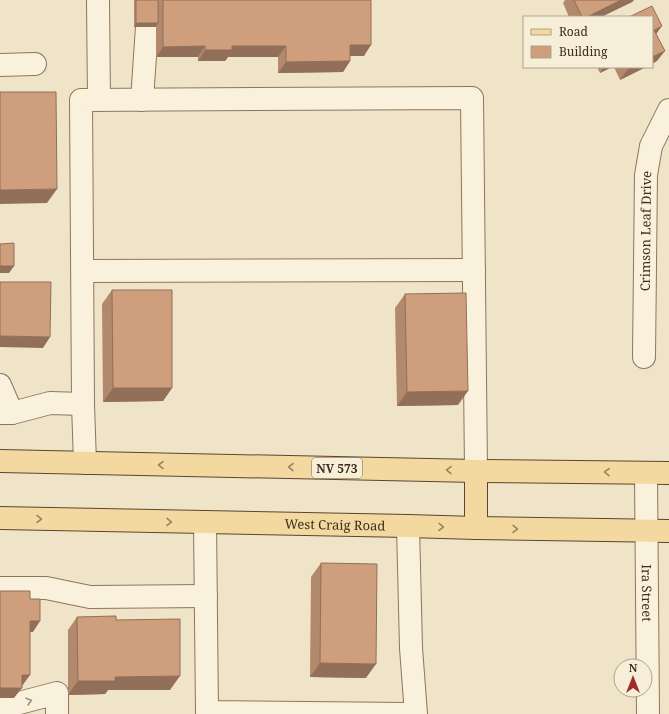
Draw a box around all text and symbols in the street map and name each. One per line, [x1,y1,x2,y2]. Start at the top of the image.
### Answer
legend [523,16,653,68]
text: Road [559,23,589,40]
text: Building [559,43,608,60]
street label: Crimson Leaf Drive [636,169,656,291]
road number: NV 573 [312,458,362,478]
one-way arrow [158,461,164,469]
one-way arrow [288,463,294,471]
one-way arrow [446,466,452,474]
one-way arrow [604,468,610,476]
one-way arrow [36,515,42,523]
street label: West Craig Road [284,515,386,535]
one-way arrow [166,518,172,526]
one-way arrow [438,523,444,531]
one-way arrow [512,525,518,533]
street label: Ira Street [638,564,656,622]
north arrow [613,658,653,698]
text: N [629,660,638,675]
one-way arrow [26,697,32,705]

